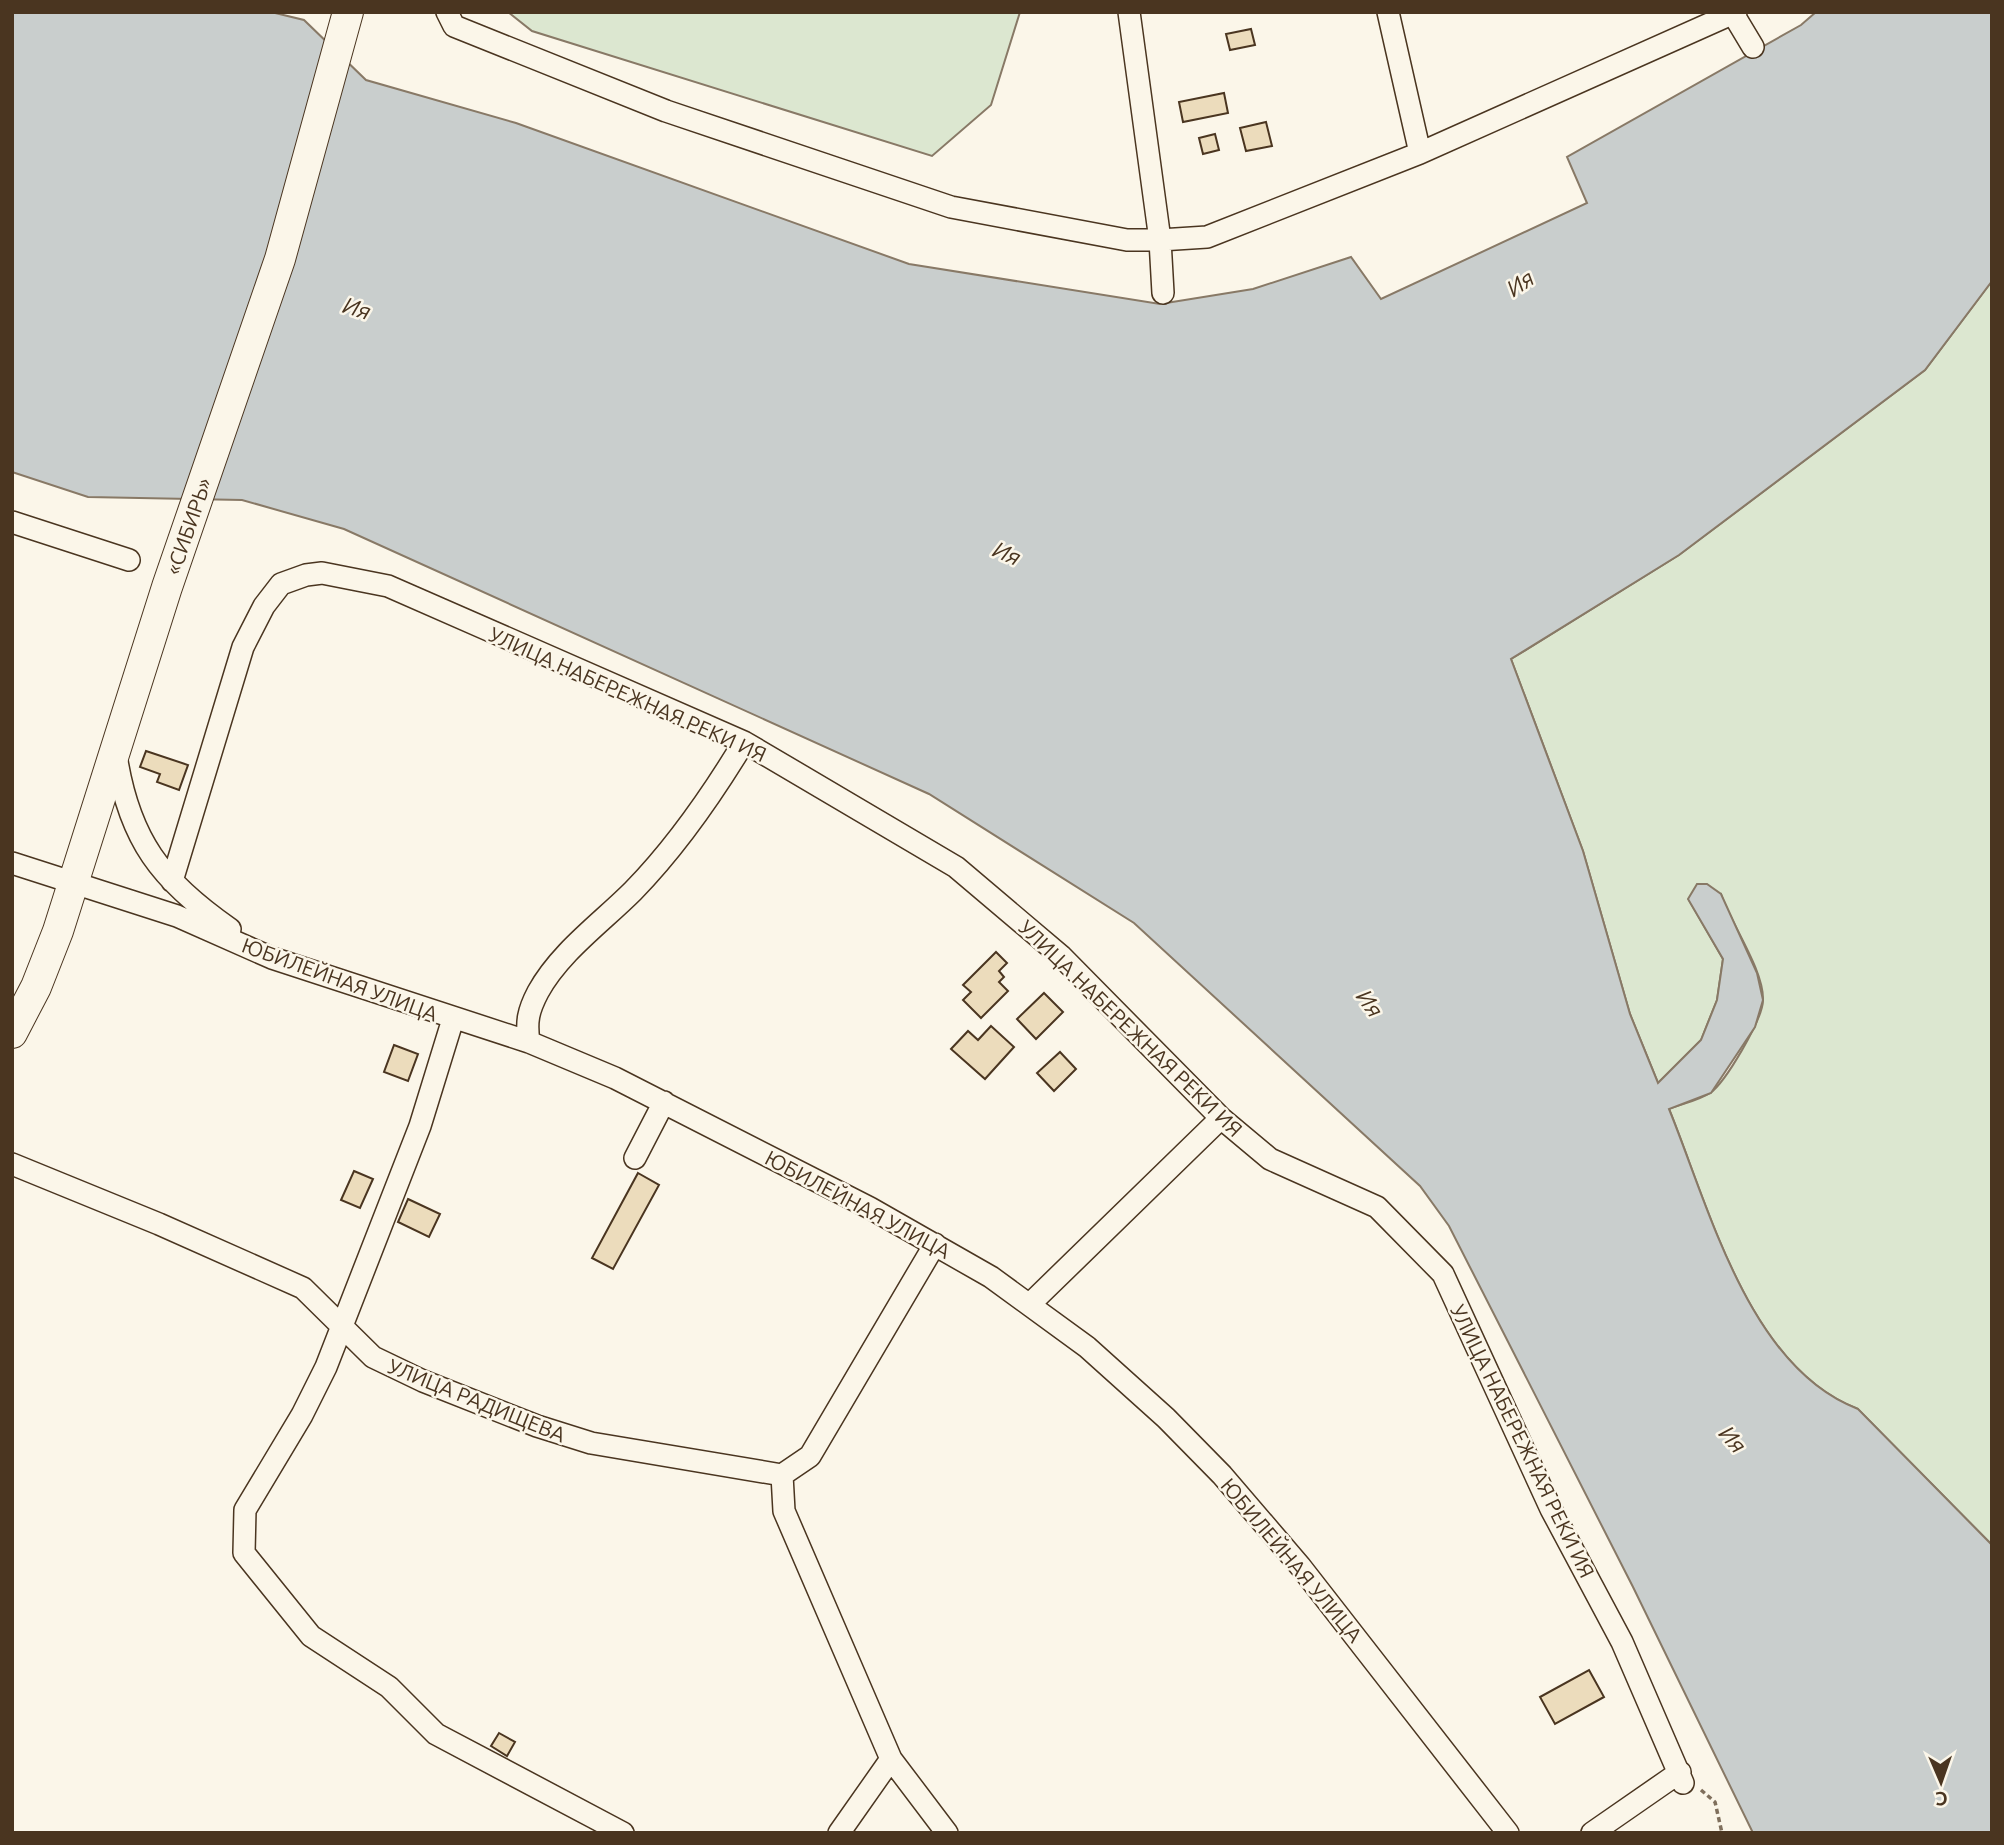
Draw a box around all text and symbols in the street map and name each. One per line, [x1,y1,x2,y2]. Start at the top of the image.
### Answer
water label: Ия [1502,265,1539,301]
water label: Ия [340,292,374,324]
street label: «СИБИРЬ» [160,474,216,578]
water label: Ия [989,536,1025,570]
street label: УЛИЦА НАБЕРЕЖНАЯ РЕКИ ИЯ [486,622,770,766]
street label: УЛИЦА НАБЕРЕЖНАЯ РЕКИ ИЯ [1014,915,1248,1141]
street label: ЮБИЛЕЙНАЯ УЛИЦА [239,932,441,1026]
water label: Ия [1352,985,1388,1022]
street label: ЮБИЛЕЙНАЯ УЛИЦА [761,1145,955,1263]
street label: УЛИЦА НАБЕРЕЖНАЯ РЕКИ ИЯ [1446,1300,1600,1582]
street label: УЛИЦА РАДИЩЕВА [385,1353,569,1447]
water label: Ия [1715,1420,1752,1458]
street label: ЮБИЛЕЙНАЯ УЛИЦА [1216,1473,1368,1647]
north arrow [1906,1747,1976,1817]
text: С [1935,1788,1948,1810]

